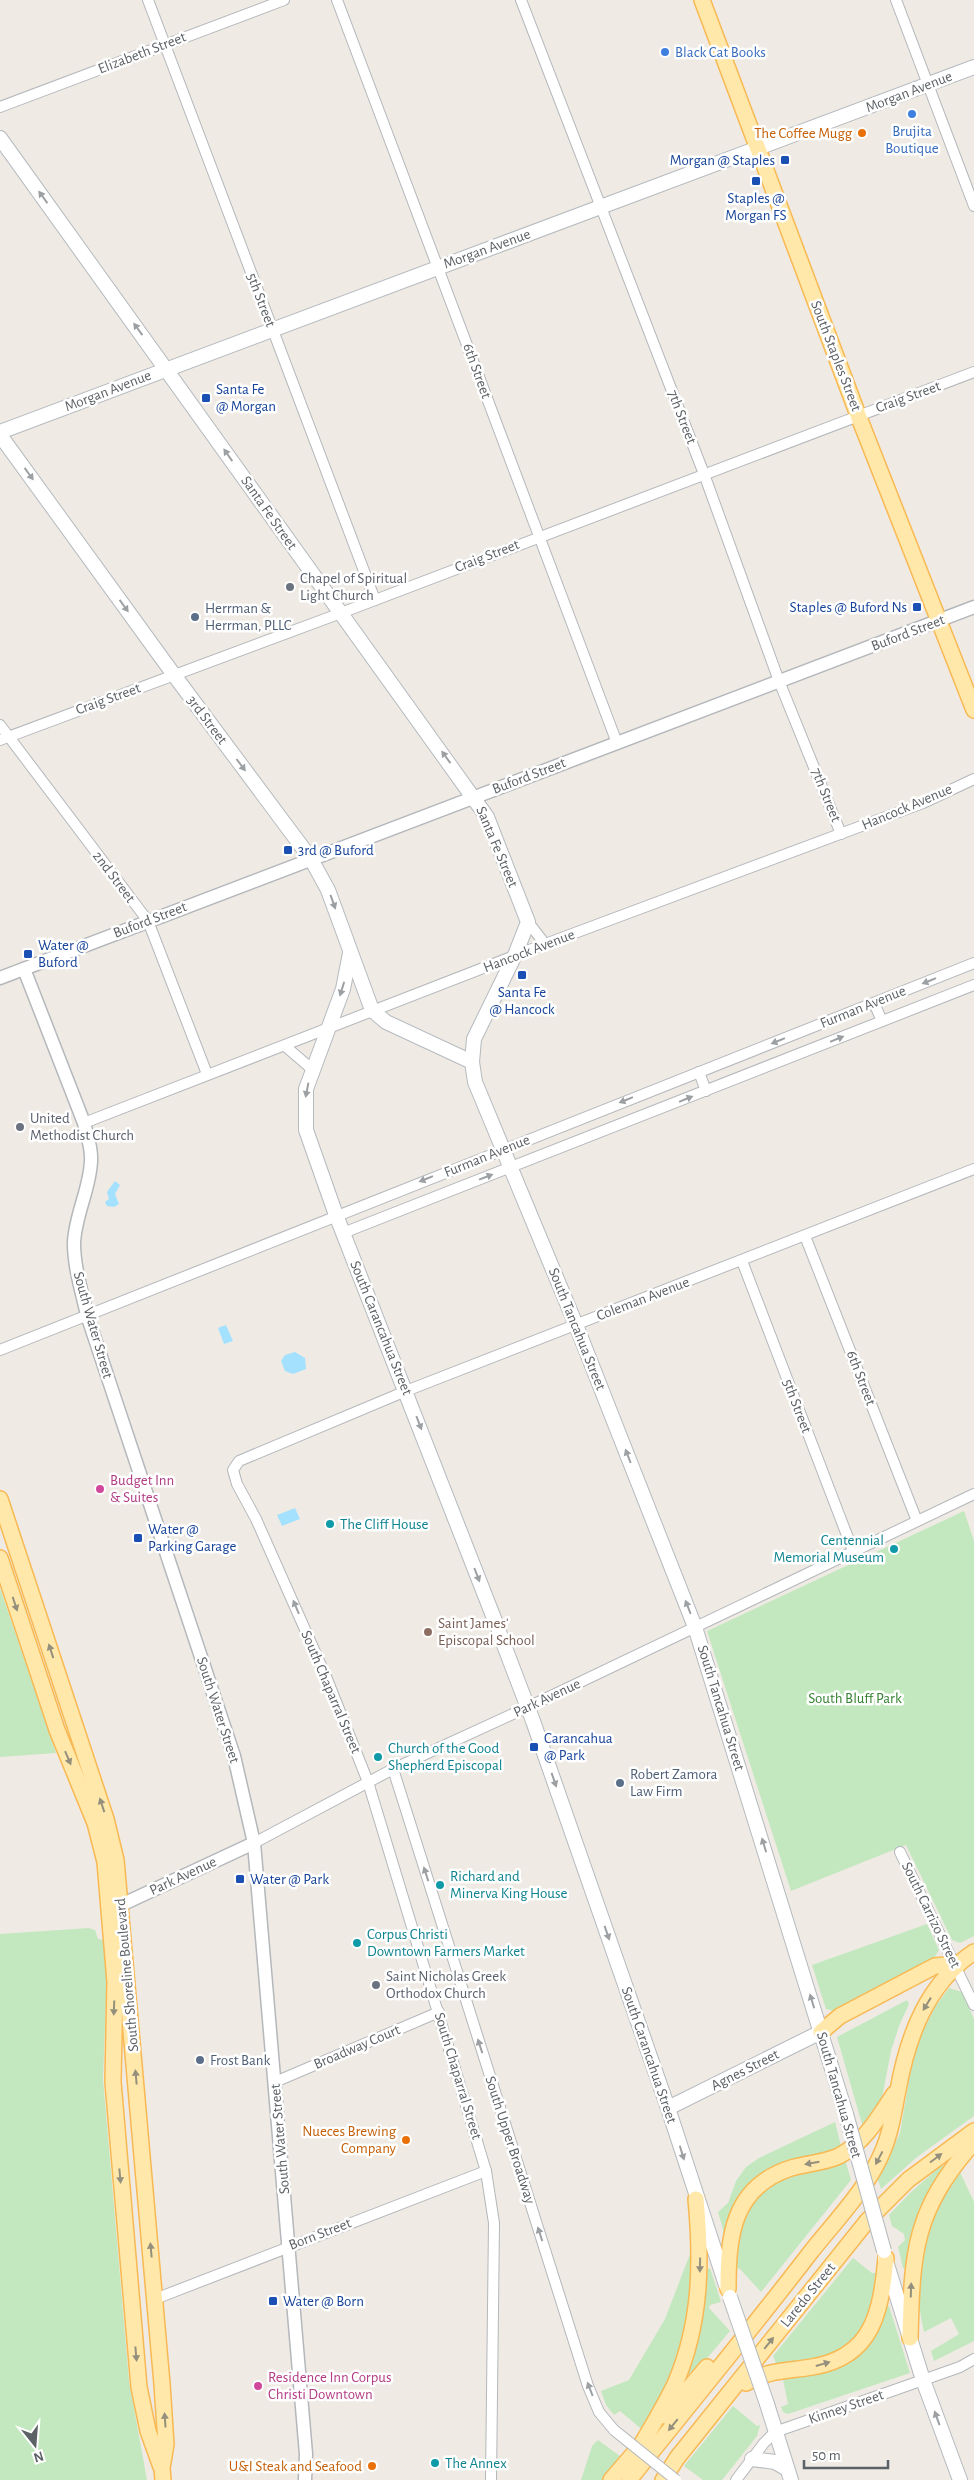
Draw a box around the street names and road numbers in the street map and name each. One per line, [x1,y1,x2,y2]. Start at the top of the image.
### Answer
street label: Elizabeth Street [96,29,188,77]
street label: Morgan Avenue [864,69,954,115]
street label: Morgan Avenue [441,226,533,272]
street label: 5th Street [244,271,278,329]
street label: South Staples Street [808,299,864,414]
street label: 6th Street [460,341,494,401]
street label: Morgan Avenue [63,368,153,414]
street label: Craig Street [874,378,943,416]
street label: 7th Street [665,388,699,446]
street label: Santa Fe Street [238,473,300,553]
street label: Craig Street [453,537,522,575]
street label: Buford Street [869,612,947,654]
street label: Craig Street [74,680,143,718]
street label: 3rd Street [184,693,230,747]
street label: Buford Street [490,755,568,797]
street label: 7th Street [808,766,844,824]
street label: Hancock Avenue [860,781,954,833]
street label: Santa Fe Street [473,804,521,890]
street label: 2nd Street [90,848,138,906]
street label: Buford Street [111,899,189,941]
street label: Hancock Avenue [481,927,577,975]
street label: Furman Avenue [818,983,908,1031]
street label: Furman Avenue [442,1132,532,1180]
street label: South Carancahua Street [347,1259,415,1397]
street label: South Tancahua Street [546,1266,608,1392]
street label: South Water Street [71,1270,115,1380]
street label: Coleman Avenue [594,1274,692,1324]
street label: 6th Street [844,1349,878,1408]
street label: 5th Street [780,1377,814,1435]
street label: South Chaparral Street [298,1628,364,1756]
street label: South Tancahua Street [695,1643,747,1773]
street label: South Water Street [194,1655,242,1765]
street label: Park Avenue [511,1676,583,1720]
street label: Park Avenue [147,1854,219,1898]
street label: South Carrizo Street [899,1860,963,1971]
street label: South Shoreline Boulevard [113,1897,141,2052]
street label: South Carancahua Street [619,1985,679,2125]
street label: South Chaparral Street [432,2011,484,2141]
street label: Broadway Court [312,2022,403,2072]
street label: South Tancahua Street [814,2030,864,2160]
street label: Agnes Street [709,2046,782,2093]
street label: South Upper Broadway [482,2074,538,2206]
street label: South Water Street [268,2083,292,2195]
street label: Born Street [287,2215,353,2253]
street label: Laredo Street [778,2260,838,2330]
street label: Kinney Street [807,2387,886,2427]

